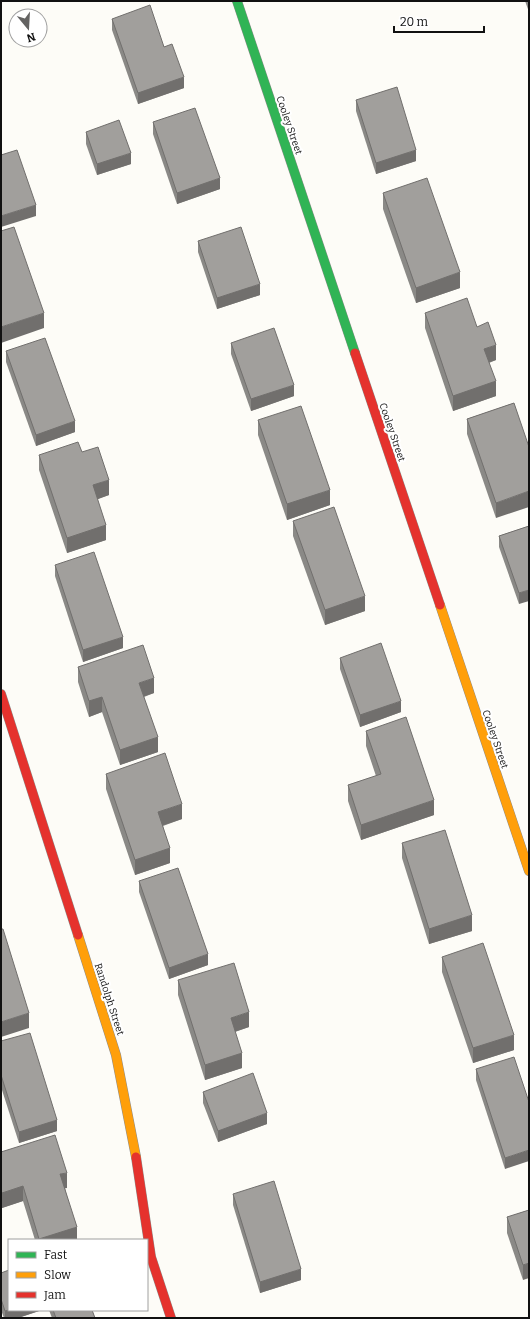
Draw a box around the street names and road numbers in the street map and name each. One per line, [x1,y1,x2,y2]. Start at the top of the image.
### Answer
street label: Cooley Street [273,94,305,157]
street label: Cooley Street [376,401,408,464]
street label: Cooley Street [479,708,511,771]
street label: Randolph Street [92,962,126,1037]

